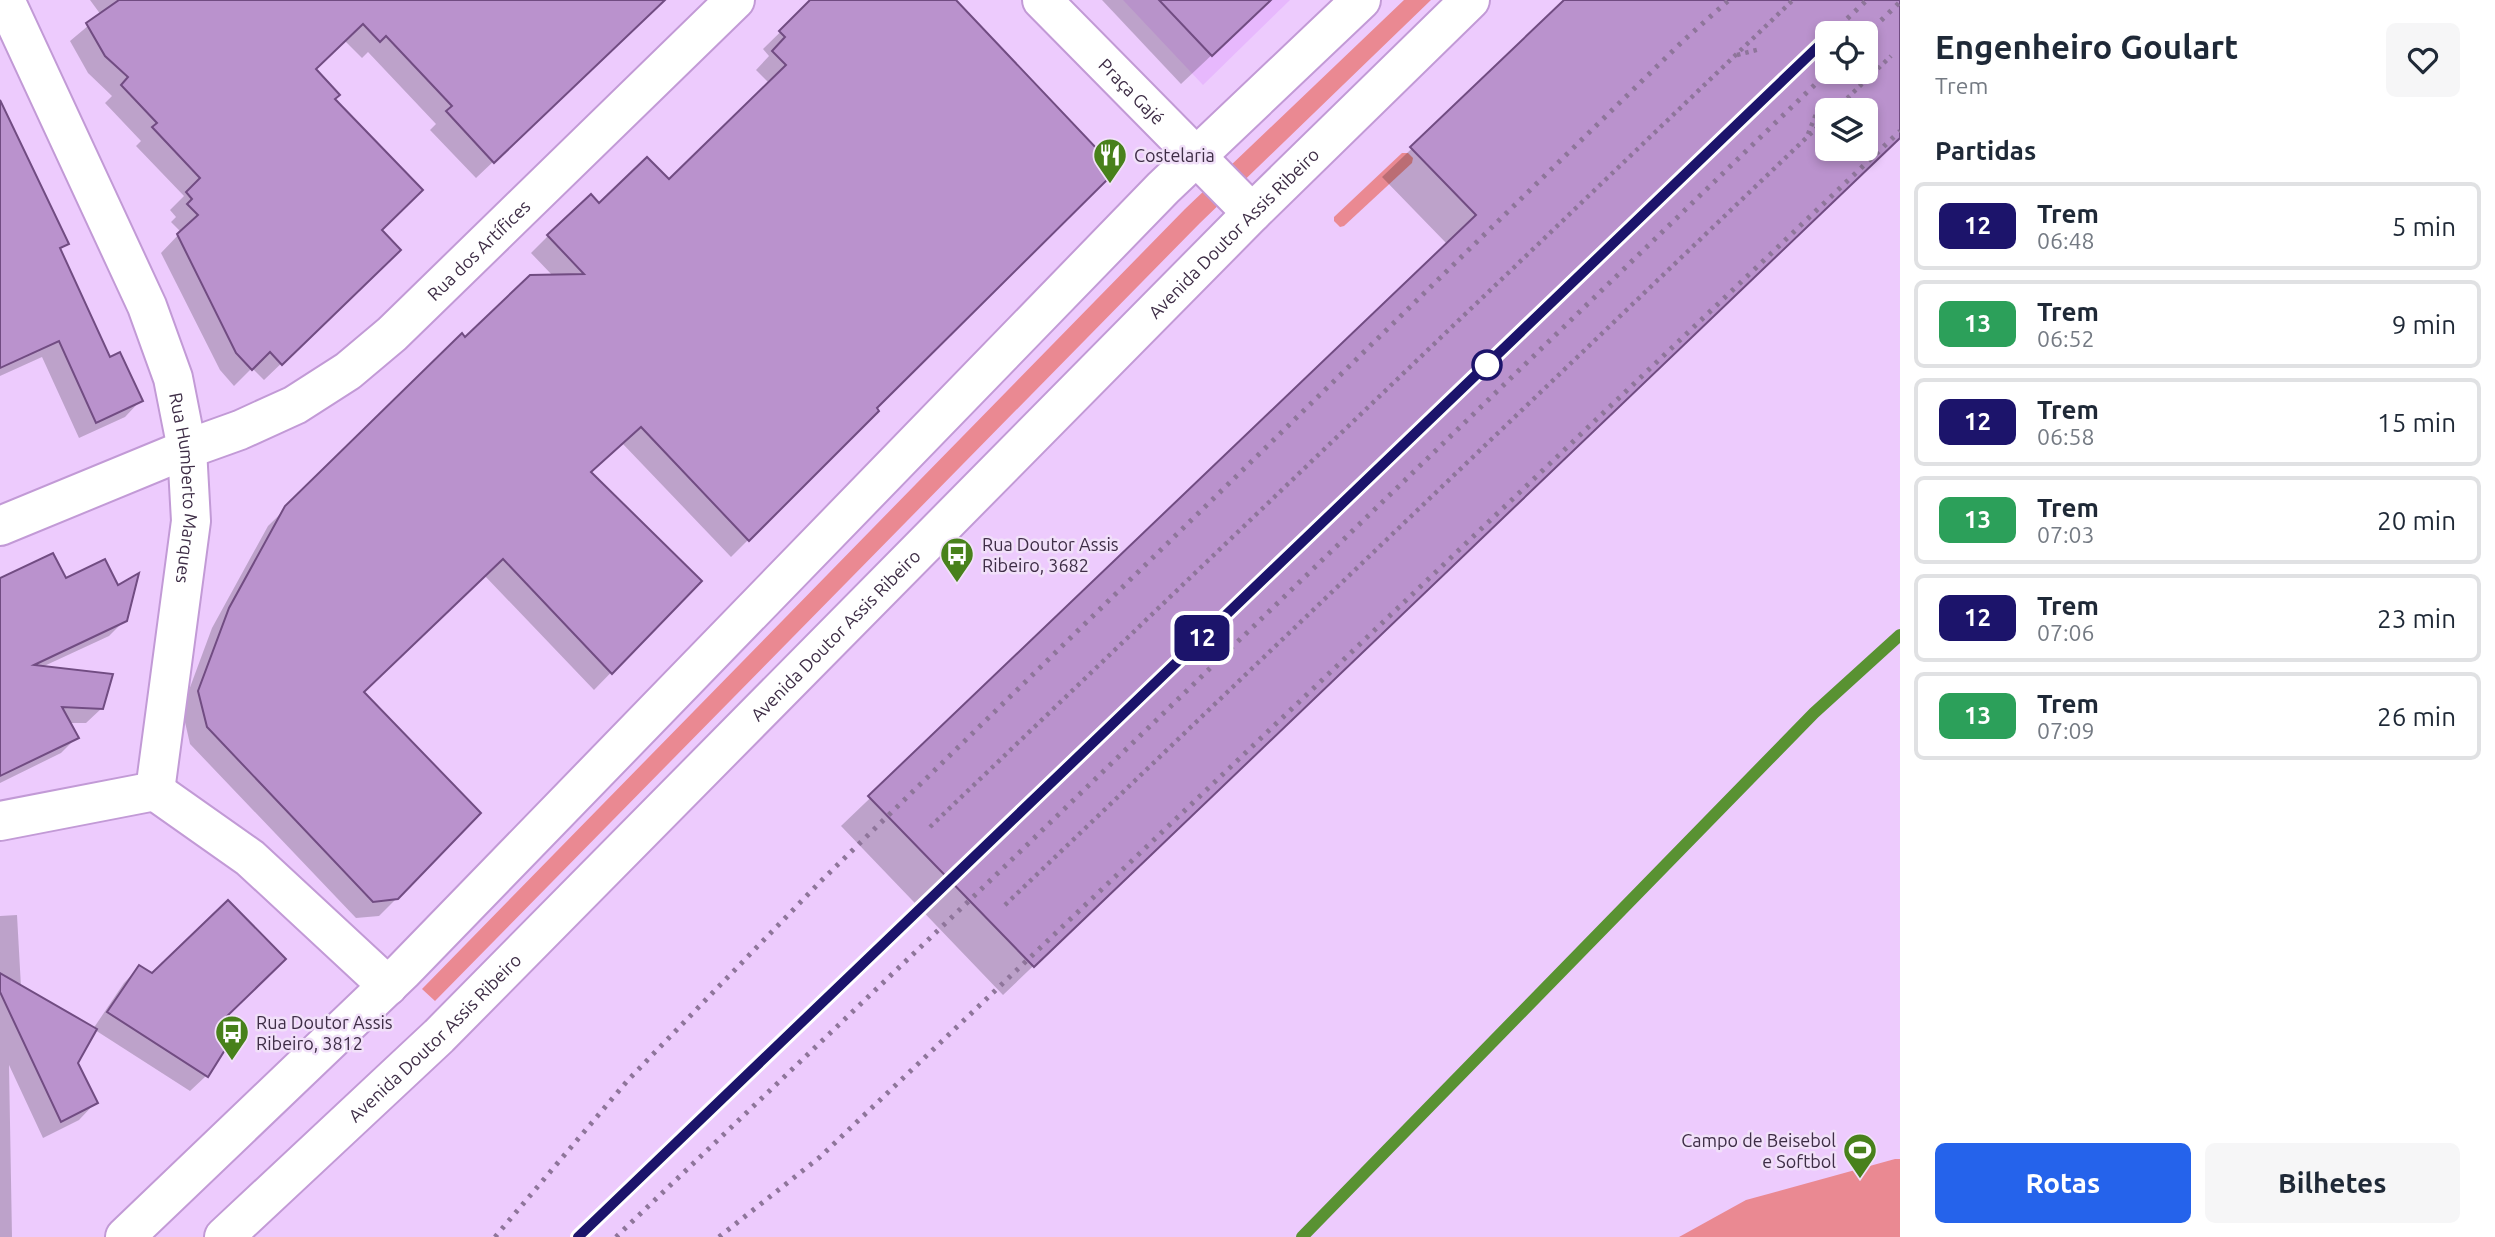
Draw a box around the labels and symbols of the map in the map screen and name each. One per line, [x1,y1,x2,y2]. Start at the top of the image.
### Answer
street label: Praça Gajé [1095,54,1169,128]
restaurant icon: Costelaria [1091,136,1129,185]
street label: Avenida Doutor Assis Ribeiro [1144,144,1323,322]
place label: Costelaria [1134,145,1215,165]
street label: Rua dos Artífices [423,195,534,304]
unlabelled marker [1472,350,1502,380]
street label: Rua Humberto Marques [166,391,202,585]
place label: Rua Doutor Assis Ribeiro, 3682 [982,534,1119,575]
bus stop icon: Rua Doutor Assis Ribeiro, 3682 [938,535,976,584]
street label: Avenida Doutor Assis Ribeiro [746,545,924,725]
line badge: 12 [1170,615,1234,661]
street label: Avenida Doutor Assis Ribeiro [344,949,525,1126]
place label: Rua Doutor Assis Ribeiro, 3812 [256,1012,393,1053]
bus stop icon: Rua Doutor Assis Ribeiro, 3812 [213,1013,251,1062]
place label: Campo de Beisebol e Softbol [1681,1130,1836,1171]
sports icon: Campo de Beisebol e Softbol [1841,1131,1879,1180]

